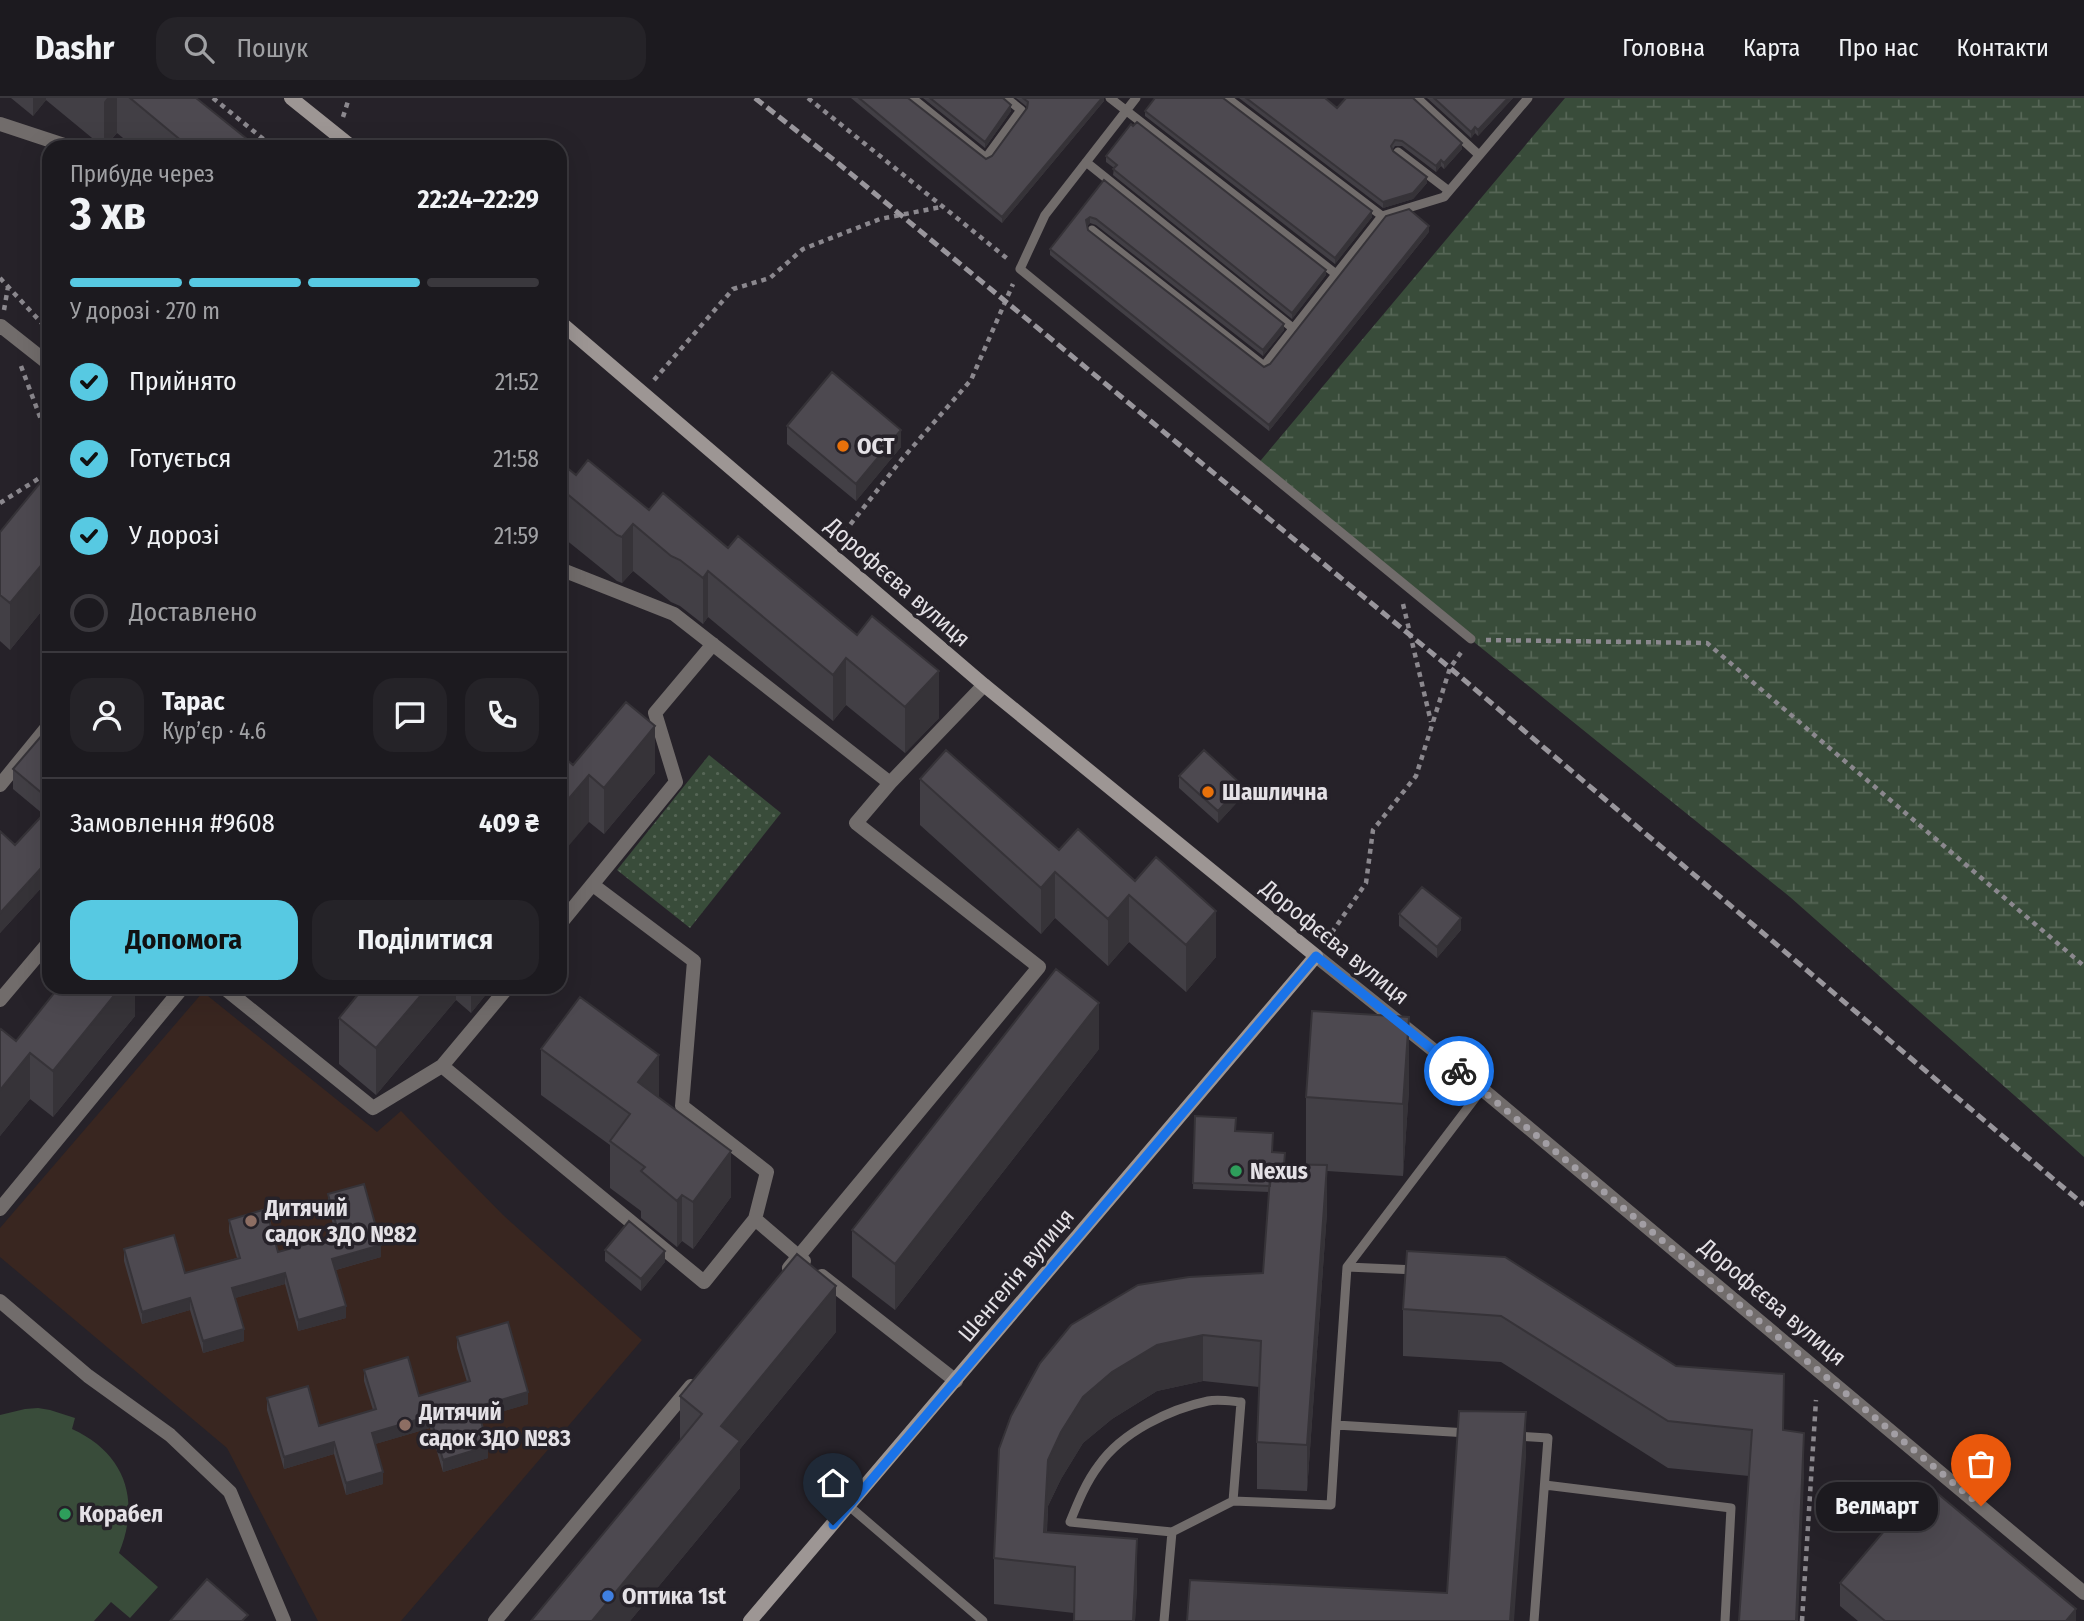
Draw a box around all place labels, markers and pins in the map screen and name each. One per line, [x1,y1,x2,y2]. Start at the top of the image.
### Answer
place label: ОСТ [857,432,895,460]
marker: ОСТ [835,438,851,454]
place label: Шашлична [1222,778,1328,806]
marker: Шашлична [1200,784,1216,800]
place label: Nexus [1250,1157,1308,1185]
marker: Nexus [1228,1163,1244,1179]
place label: Дитячий садок ЗДО №82 [264,1194,417,1248]
marker: Дитячий садок ЗДО №82 [243,1213,259,1229]
place label: Дитячий садок ЗДО №83 [418,1398,571,1452]
marker: Дитячий садок ЗДО №83 [397,1417,413,1433]
pin [1951,1434,2011,1506]
pin [803,1453,863,1525]
callout: Велмарт [1816,1482,1939,1530]
place label: Корабел [79,1500,163,1528]
marker: Корабел [57,1506,73,1522]
place label: Оптика 1st [622,1582,727,1610]
marker: Оптика 1st [600,1588,616,1604]

